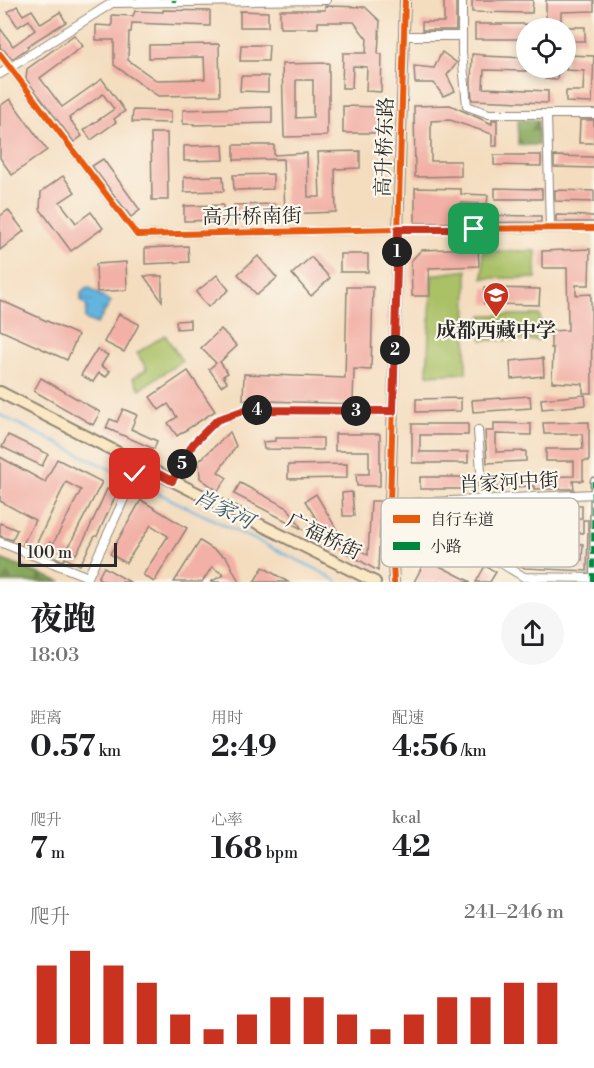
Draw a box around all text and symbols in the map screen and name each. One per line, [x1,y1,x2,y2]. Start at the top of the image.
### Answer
map controls [516,18,576,78]
button: locate [516,18,576,78]
street label: 高升桥东路 [371,97,400,197]
pin [448,203,499,254]
street label: 高升桥南街 [202,204,302,231]
icon: arrive [457,212,490,245]
pin: 1 [382,237,412,267]
text: 1 [393,242,401,262]
school or university icon: 成都西藏中学 [481,280,511,318]
place label: 成都西藏中学 [436,319,556,344]
pin: 2 [380,335,410,365]
text: 2 [390,340,400,360]
pin: 4 [242,395,272,425]
pin: 3 [341,396,371,426]
text: 4 [252,400,262,420]
text: 3 [351,401,361,421]
pin [109,448,160,499]
pin: 5 [167,449,197,479]
text: 5 [177,454,187,474]
icon: check [118,457,151,490]
street label: 肖家河中街 [458,468,560,499]
water label: 肖家河 [190,484,261,537]
legend [381,498,579,567]
street label: 广福桥街 [282,509,365,566]
text: 自行车道 [430,510,494,530]
text: 小路 [430,537,462,557]
scale bar [18,540,117,568]
text: 100 m [27,543,72,563]
text: 夜跑 [30,600,96,641]
button: share [501,602,564,665]
text: 18:03 [30,643,79,668]
text: 距离 [30,708,62,728]
text: 用时 [211,708,243,728]
text: 配速 [392,708,424,728]
text: 0.57 [30,728,95,766]
text: 2:49 [211,728,277,766]
text: 4:56 [392,728,458,766]
text: km [95,741,121,761]
text: /km [458,741,487,761]
text: kcal [392,808,421,828]
text: 爬升 [30,810,62,830]
text: 心率 [211,810,243,830]
text: 42 [392,828,431,866]
text: 7 [30,830,48,868]
text: 168 [211,830,262,868]
text: m [48,843,65,863]
text: bpm [262,843,298,863]
text: 241–246 m [464,900,564,925]
text: 爬升 [30,905,70,930]

